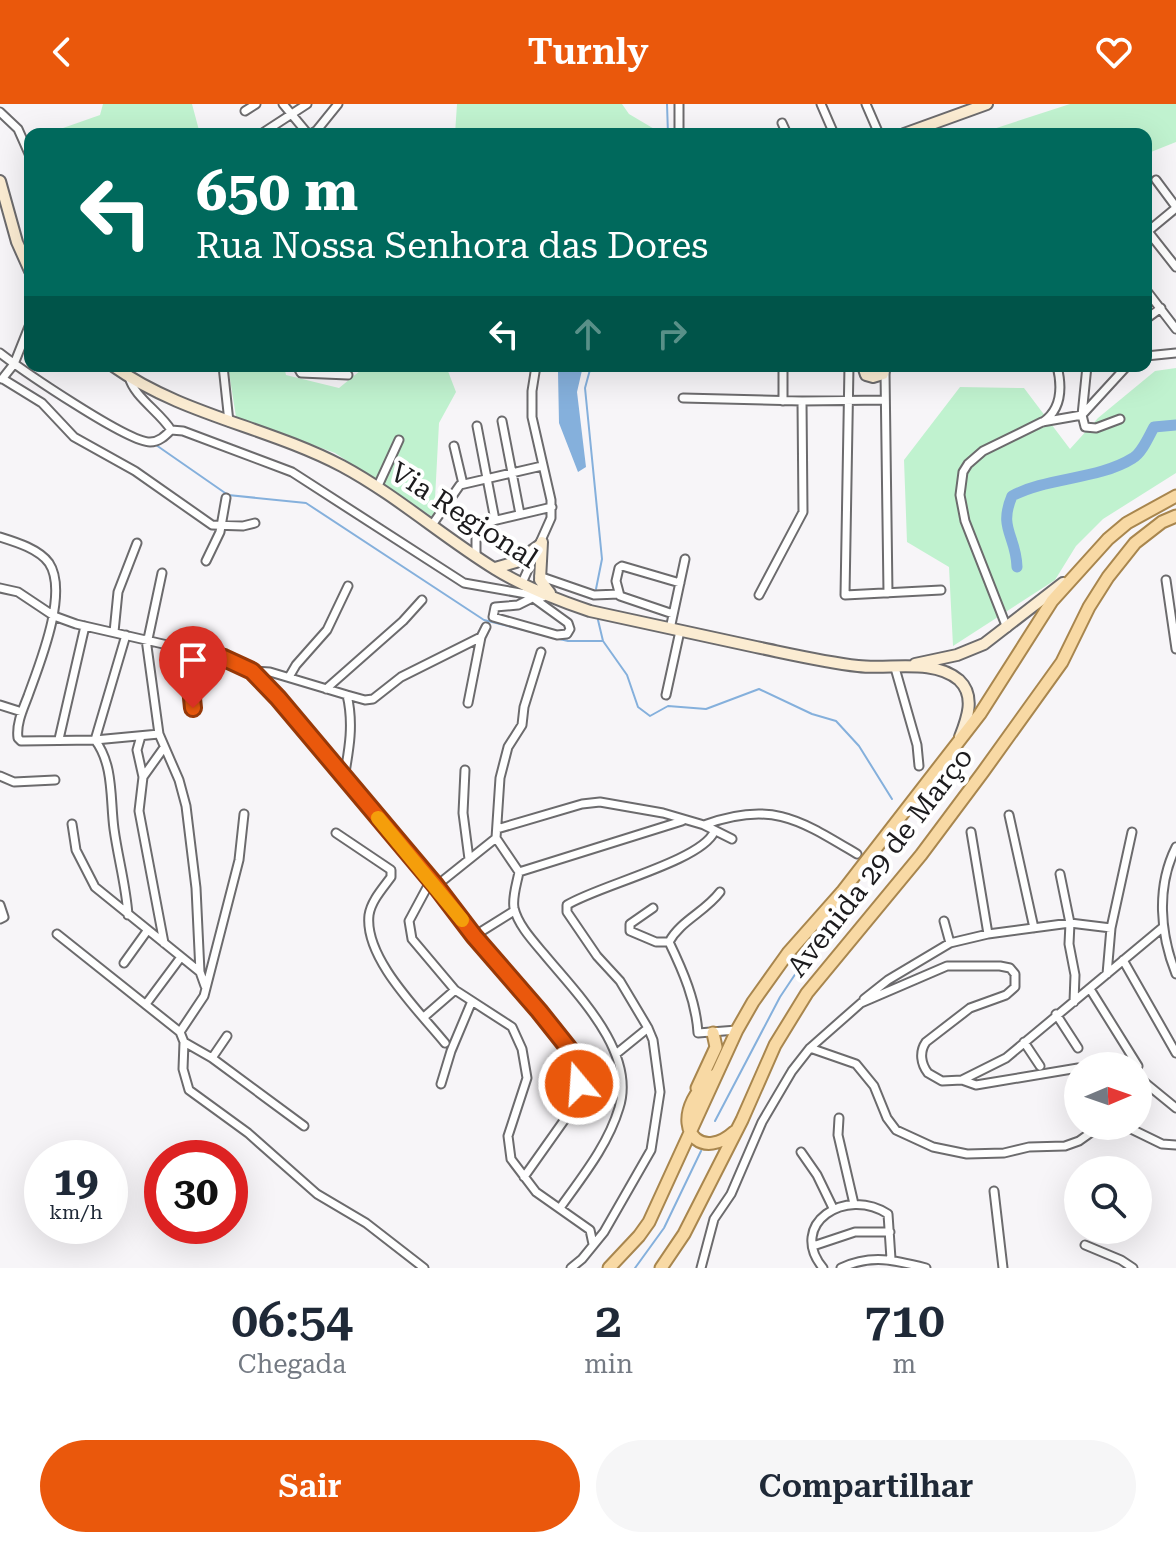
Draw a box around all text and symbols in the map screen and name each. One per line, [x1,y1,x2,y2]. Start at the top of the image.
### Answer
icon: back [40,30,84,74]
icon: heart [1092,30,1136,74]
text: Turnly [527,31,649,73]
text: 650 m [196,158,358,224]
icon: left [64,160,168,264]
text: Rua Nossa Senhora das Dores [196,225,708,267]
icon: left [482,312,526,356]
icon: ahead [566,312,610,356]
icon: right [650,312,694,356]
street label: Via Regional [384,455,544,575]
pin [159,626,227,708]
icon: arrive [171,638,215,682]
street label: Avenida 29 de Março [780,741,980,983]
position arrow [537,1042,621,1126]
north arrow [1064,1052,1152,1140]
map controls [1064,1052,1152,1244]
speed limit sign: 30 [144,1140,248,1244]
button: search [1064,1156,1152,1244]
text: 19 [54,1158,98,1205]
text: km/h [49,1200,103,1224]
text: 06:54 [231,1293,353,1349]
text: 2 [595,1293,622,1349]
text: 710 [864,1293,945,1349]
text: Chegada [238,1349,346,1379]
text: min [584,1349,633,1379]
text: m [893,1349,916,1379]
button: Sair [40,1440,580,1532]
button: Compartilhar [596,1440,1136,1532]

